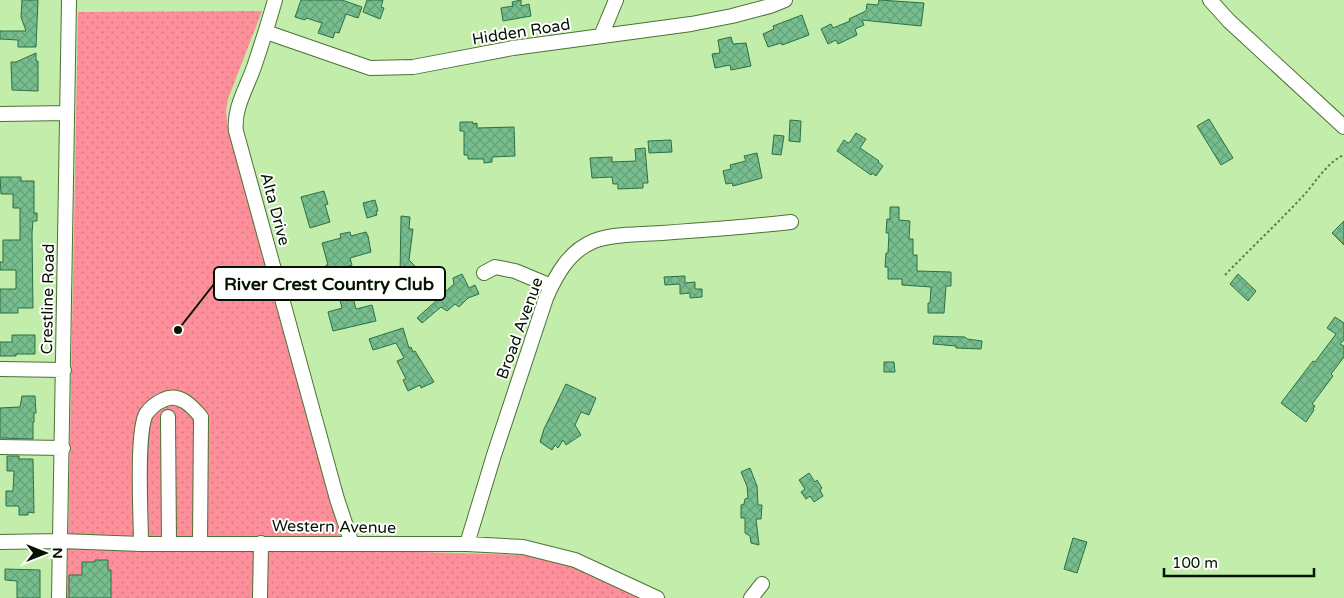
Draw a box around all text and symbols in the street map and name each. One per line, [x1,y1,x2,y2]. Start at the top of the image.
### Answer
street label: Hidden Road [471,14,572,50]
street label: Alta Drive [256,171,294,248]
street label: Crestline Road [37,243,59,355]
callout: River Crest Country Club [214,267,445,300]
text: River Crest Country Club [224,273,434,295]
street label: Broad Avenue [492,275,548,382]
street label: Western Avenue [272,516,396,538]
north arrow [20,528,70,578]
scale bar [1164,546,1314,578]
text: N [49,547,66,559]
text: 100 m [1172,554,1218,572]

